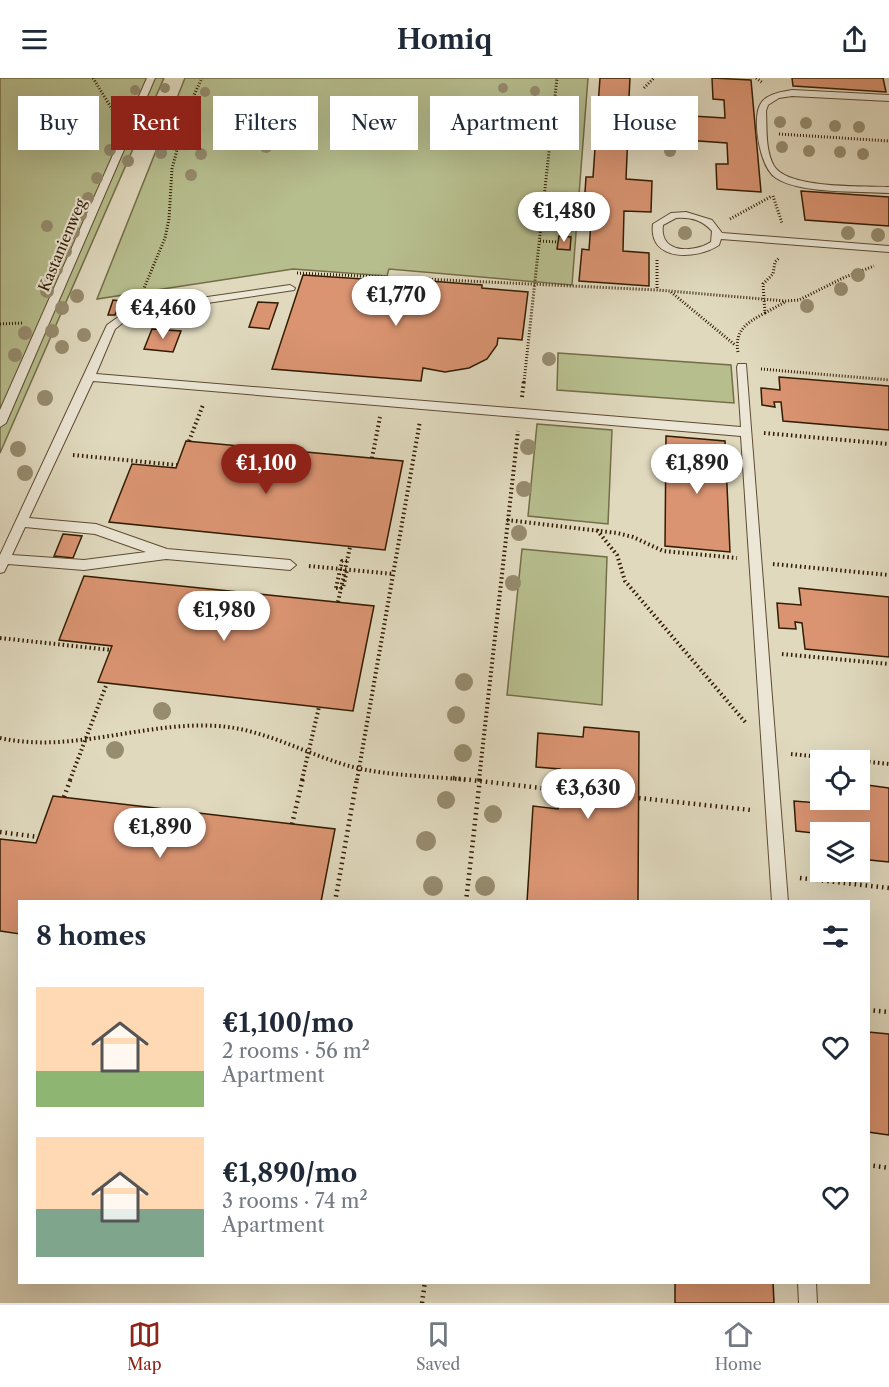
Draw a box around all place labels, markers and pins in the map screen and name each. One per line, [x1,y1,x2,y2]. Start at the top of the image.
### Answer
pin: €1,480 [515,192,613,243]
pin: €1,770 [347,276,445,327]
pin: €4,460 [114,289,212,340]
pin: €1,100 [217,444,315,495]
pin: €1,890 [648,444,746,495]
pin: €1,980 [175,591,273,642]
pin: €3,630 [539,769,637,820]
pin: €1,890 [111,808,209,859]

